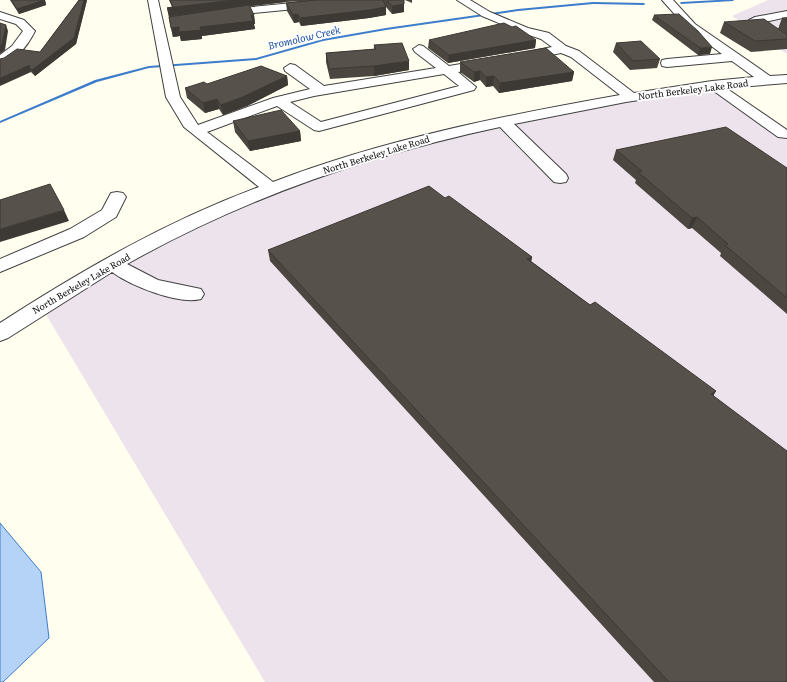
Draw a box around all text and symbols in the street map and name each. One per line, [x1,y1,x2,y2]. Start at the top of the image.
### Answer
water label: Bromolow Creek [266,21,342,53]
street label: North Berkeley Lake Road [637,75,749,103]
street label: North Berkeley Lake Road [321,131,432,177]
street label: North Berkeley Lake Road [29,249,133,317]

